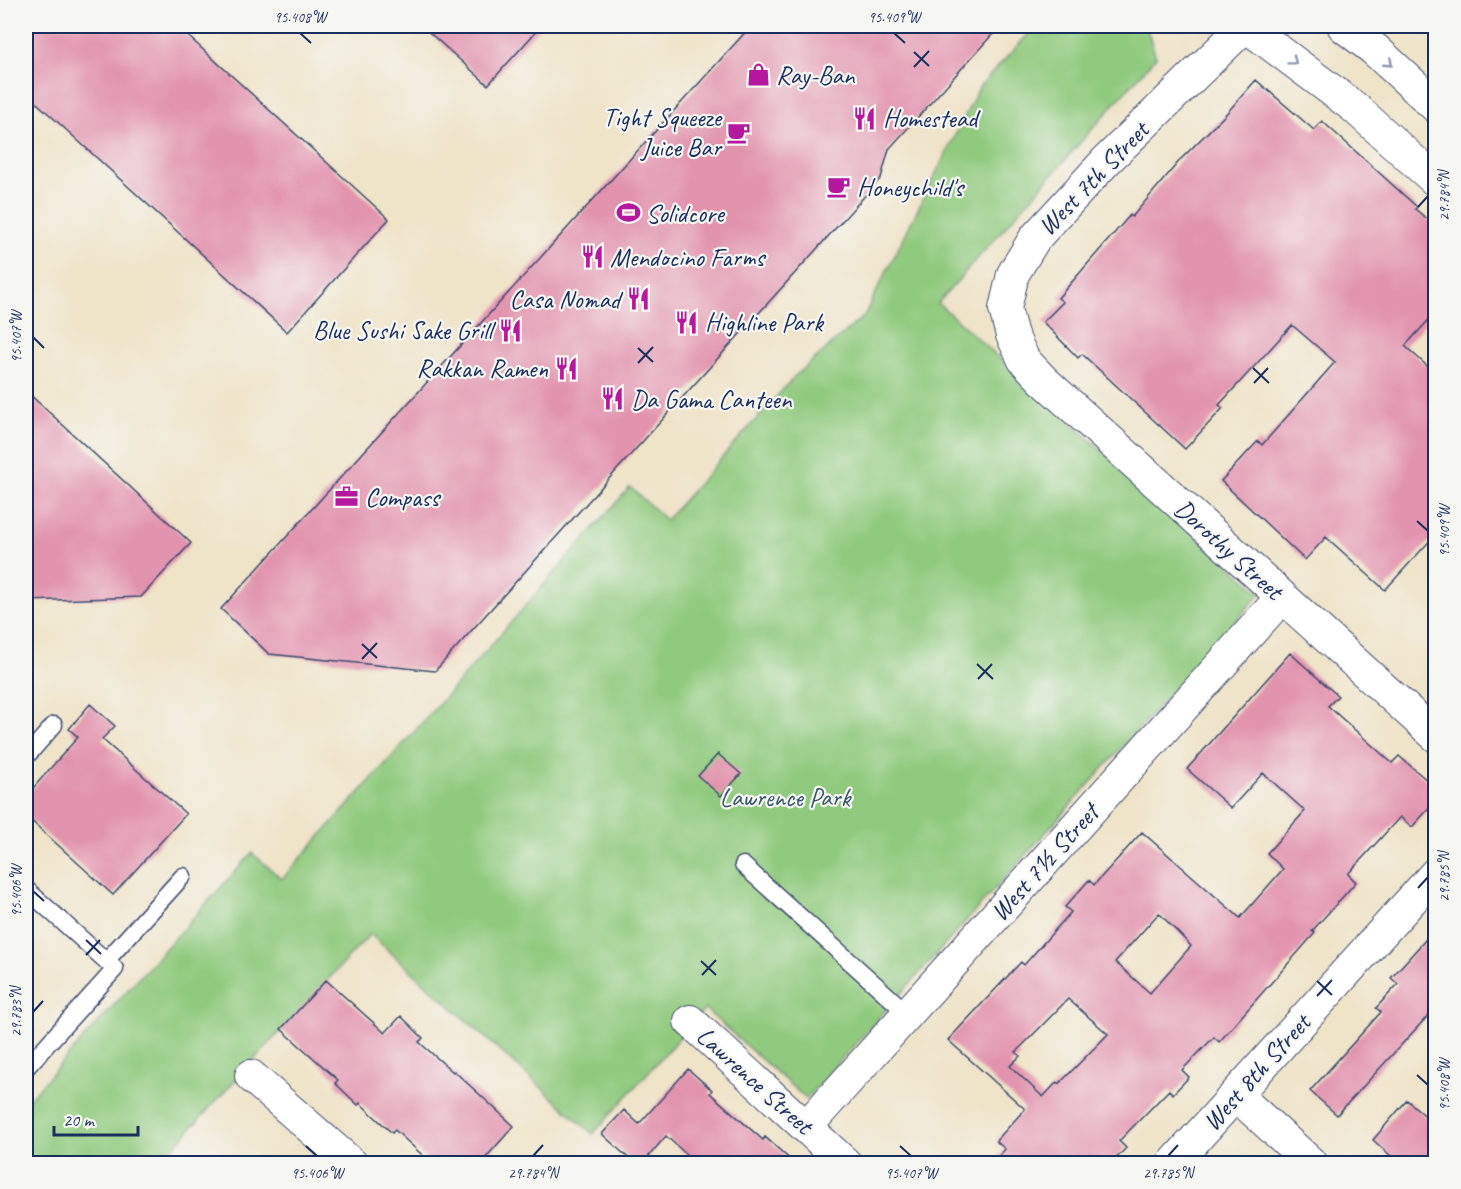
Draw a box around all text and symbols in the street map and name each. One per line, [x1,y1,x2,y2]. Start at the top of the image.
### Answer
text: 95.408°W [274,8,329,27]
text: 95.409°W [868,8,923,27]
one-way arrow [1286,53,1297,64]
one-way arrow [1382,56,1393,67]
place label: Ray-Ban [776,59,856,92]
shop icon: Ray-Ban [745,62,771,88]
place label: Tight Squeeze Juice Bar [603,101,724,164]
place label: Homestead [883,102,981,135]
restaurant icon: Homestead [852,105,878,131]
street label: West 7th Street [1031,113,1157,242]
cafe icon: Tight Squeeze Juice Bar [726,119,752,145]
text: 29.784°N [1435,168,1454,221]
place label: Honeychild's [857,171,965,204]
cafe icon: Honeychild's [826,174,852,200]
place label: Solidcore [646,197,726,230]
sports icon: Solidcore [615,200,641,226]
place label: Mendocino Farms [610,241,766,274]
restaurant icon: Mendocino Farms [579,244,605,270]
place label: Casa Nomad [509,283,624,316]
restaurant icon: Casa Nomad [625,286,651,312]
place label: Highline Park [705,306,825,339]
text: 95.407°W [7,308,26,363]
restaurant icon: Highline Park [674,309,700,335]
place label: Blue Sushi Sake Grill [313,314,497,347]
restaurant icon: Blue Sushi Sake Grill [497,317,523,343]
place label: Rakkan Ramen [416,352,548,385]
restaurant icon: Rakkan Ramen [553,355,579,381]
place label: Da Gama Canteen [631,383,793,416]
restaurant icon: Da Gama Canteen [600,386,626,412]
place label: Compass [365,481,441,514]
office icon: Compass [334,484,360,510]
street label: Dorothy Street [1168,492,1292,608]
text: 95.409°W [1435,502,1454,557]
park label: Lawrence Park [720,781,853,814]
street label: West 7½ Street [983,794,1108,928]
text: 29.785°N [1435,849,1454,902]
text: 95.406°W [7,862,26,917]
text: 29.783°N [7,984,26,1037]
street label: West 8th Street [1195,1005,1319,1138]
street label: Lawrence Street [690,1020,821,1143]
text: 95.408°W [1435,1056,1454,1111]
scale bar [54,1099,138,1137]
text: 20 m [63,1109,96,1131]
text: 95.406°W [291,1164,346,1183]
text: 29.784°N [508,1164,561,1183]
text: 95.407°W [885,1164,940,1183]
text: 29.785°N [1143,1164,1196,1183]

